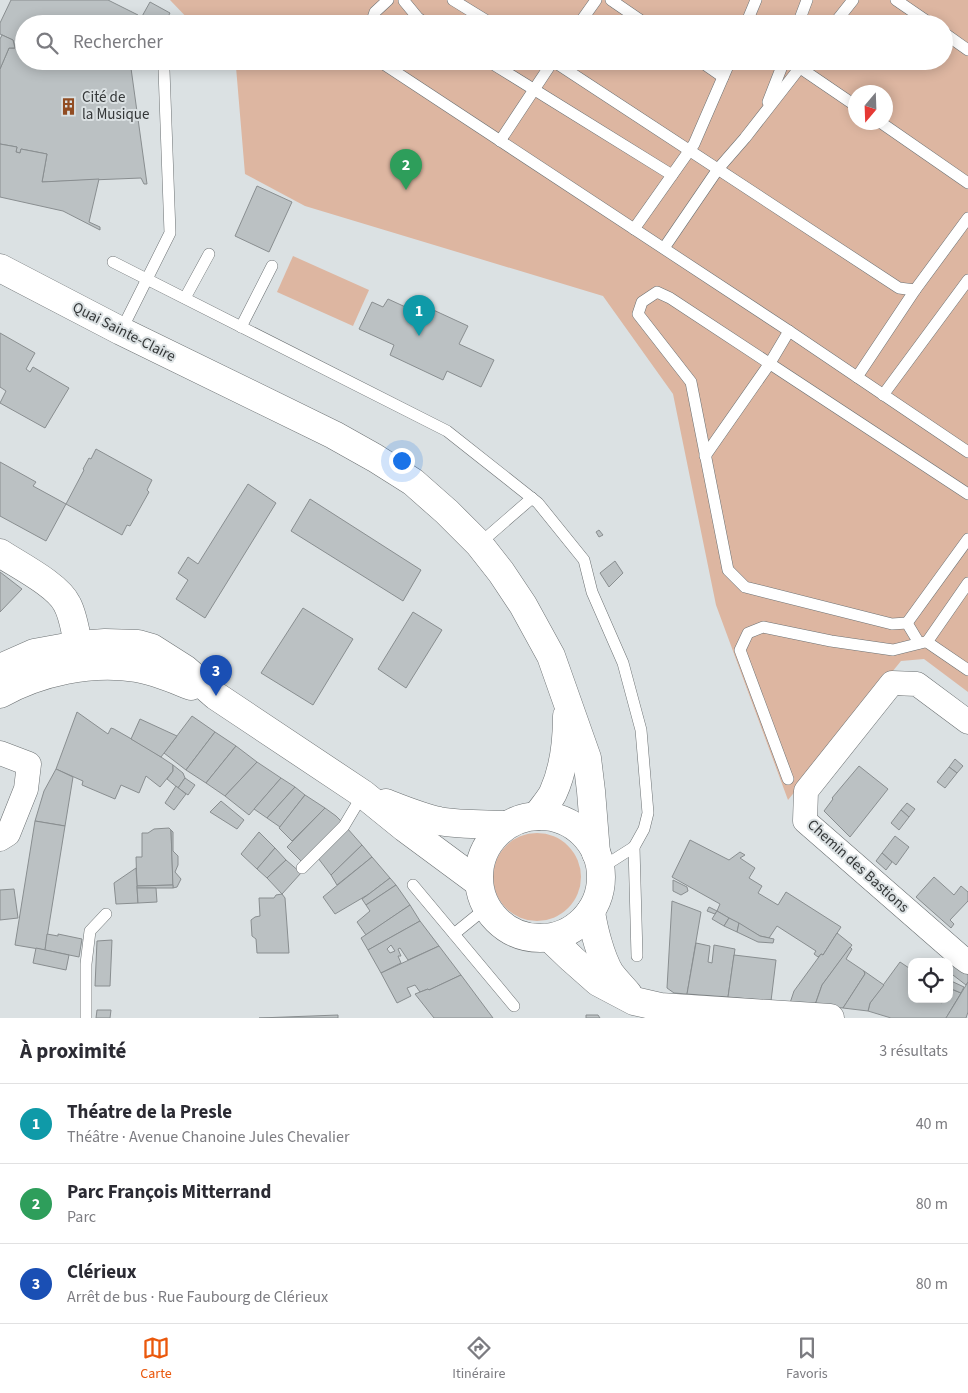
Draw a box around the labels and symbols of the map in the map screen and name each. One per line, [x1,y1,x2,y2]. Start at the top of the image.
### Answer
north arrow [848,85,893,130]
place label: Cité de la Musique [82,87,149,125]
building icon: Cité de la Musique [58,96,78,116]
pin: 2 [390,149,422,190]
pin: 1 [403,295,435,336]
street label: Quai Sainte-Claire [69,297,179,367]
your location [389,448,415,474]
pin: 3 [200,655,232,696]
street label: Chemin des Bastions [803,815,913,917]

